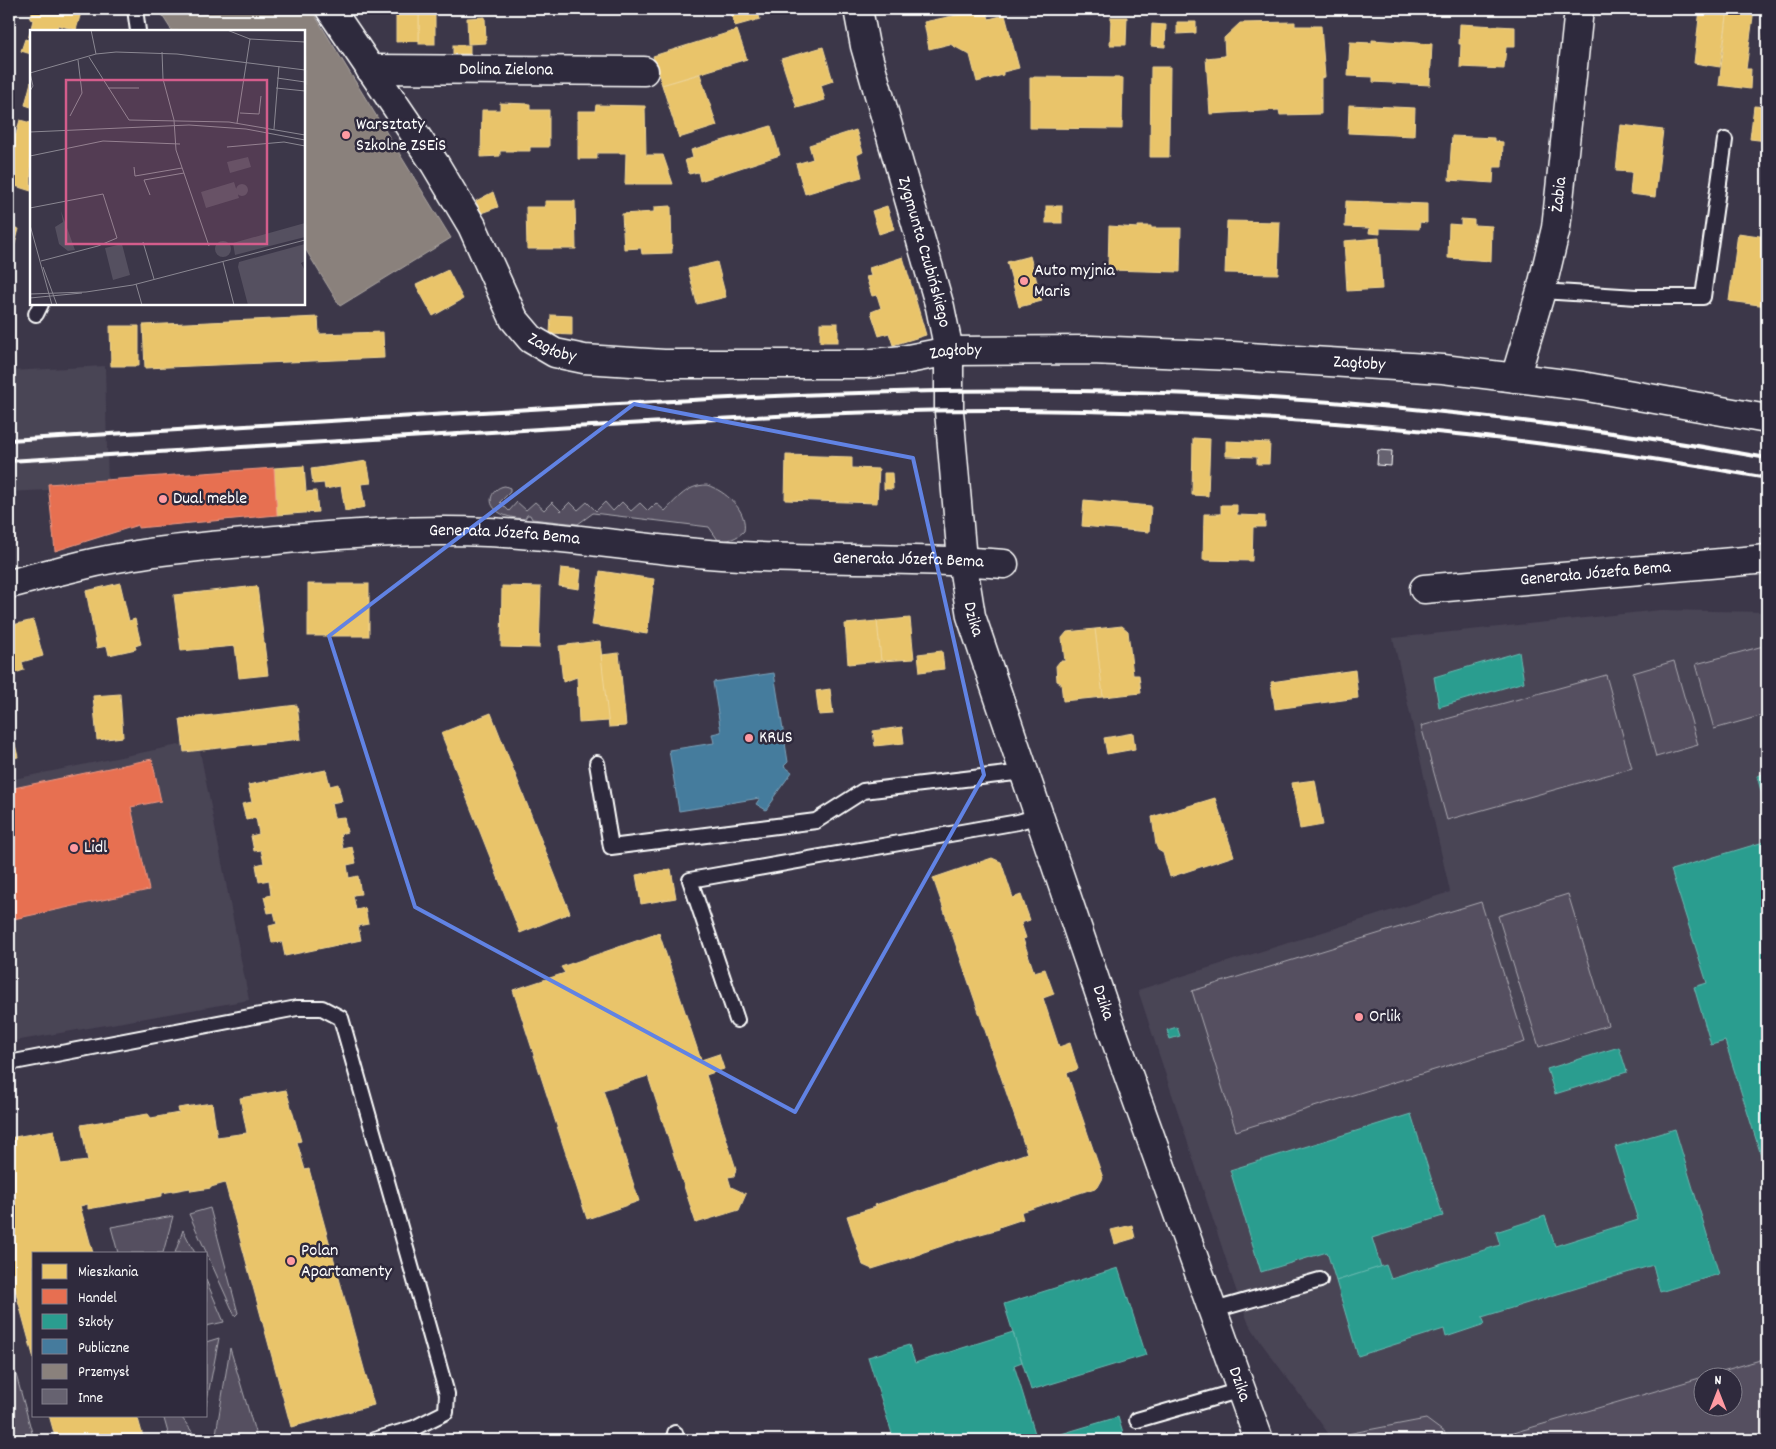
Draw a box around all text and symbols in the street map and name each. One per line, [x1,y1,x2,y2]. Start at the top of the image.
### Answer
inset map [30,30,305,305]
street label: Dolina Zielona [459,57,554,83]
place label: Warsztaty Szkolne ZSEiS [356,113,446,159]
marker: Warsztaty Szkolne ZSEiS [340,129,352,141]
street label: Zygmunta Czubińskiego [891,174,956,330]
street label: Żabia [1545,175,1574,214]
place label: Auto myjnia Maris [1034,259,1115,305]
marker: Auto myjnia Maris [1018,275,1030,287]
street label: Zagłoby [522,327,579,370]
street label: Zagłoby [928,338,982,367]
street label: Zagłoby [1333,350,1387,378]
place label: Dual meble [173,487,247,512]
marker: Dual meble [157,493,169,505]
street label: Generała Józefa Bema [429,519,582,552]
street label: Generała Józefa Bema [833,546,985,575]
street label: Generała Józefa Bema [1519,555,1672,593]
street label: Dzika [956,600,990,641]
place label: KRUS [759,726,793,751]
marker: KRUS [743,732,755,744]
place label: Lidl [84,836,108,861]
marker: Lidl [68,842,80,854]
street label: Dzika [1085,982,1120,1024]
place label: Orlik [1369,1005,1401,1030]
marker: Orlik [1353,1011,1365,1023]
place label: Polan Apartamenty [301,1239,393,1285]
legend [32,1252,208,1416]
marker: Polan Apartamenty [285,1255,297,1267]
text: Mieszkania [78,1262,139,1284]
text: Handel [78,1288,117,1310]
text: Szkoły [78,1312,114,1334]
text: Publiczne [78,1338,130,1360]
text: Przemysł [78,1362,129,1384]
street label: Dzika [1221,1363,1257,1405]
north arrow [1694,1366,1744,1416]
text: N [1715,1371,1722,1391]
text: Inne [78,1388,104,1410]

